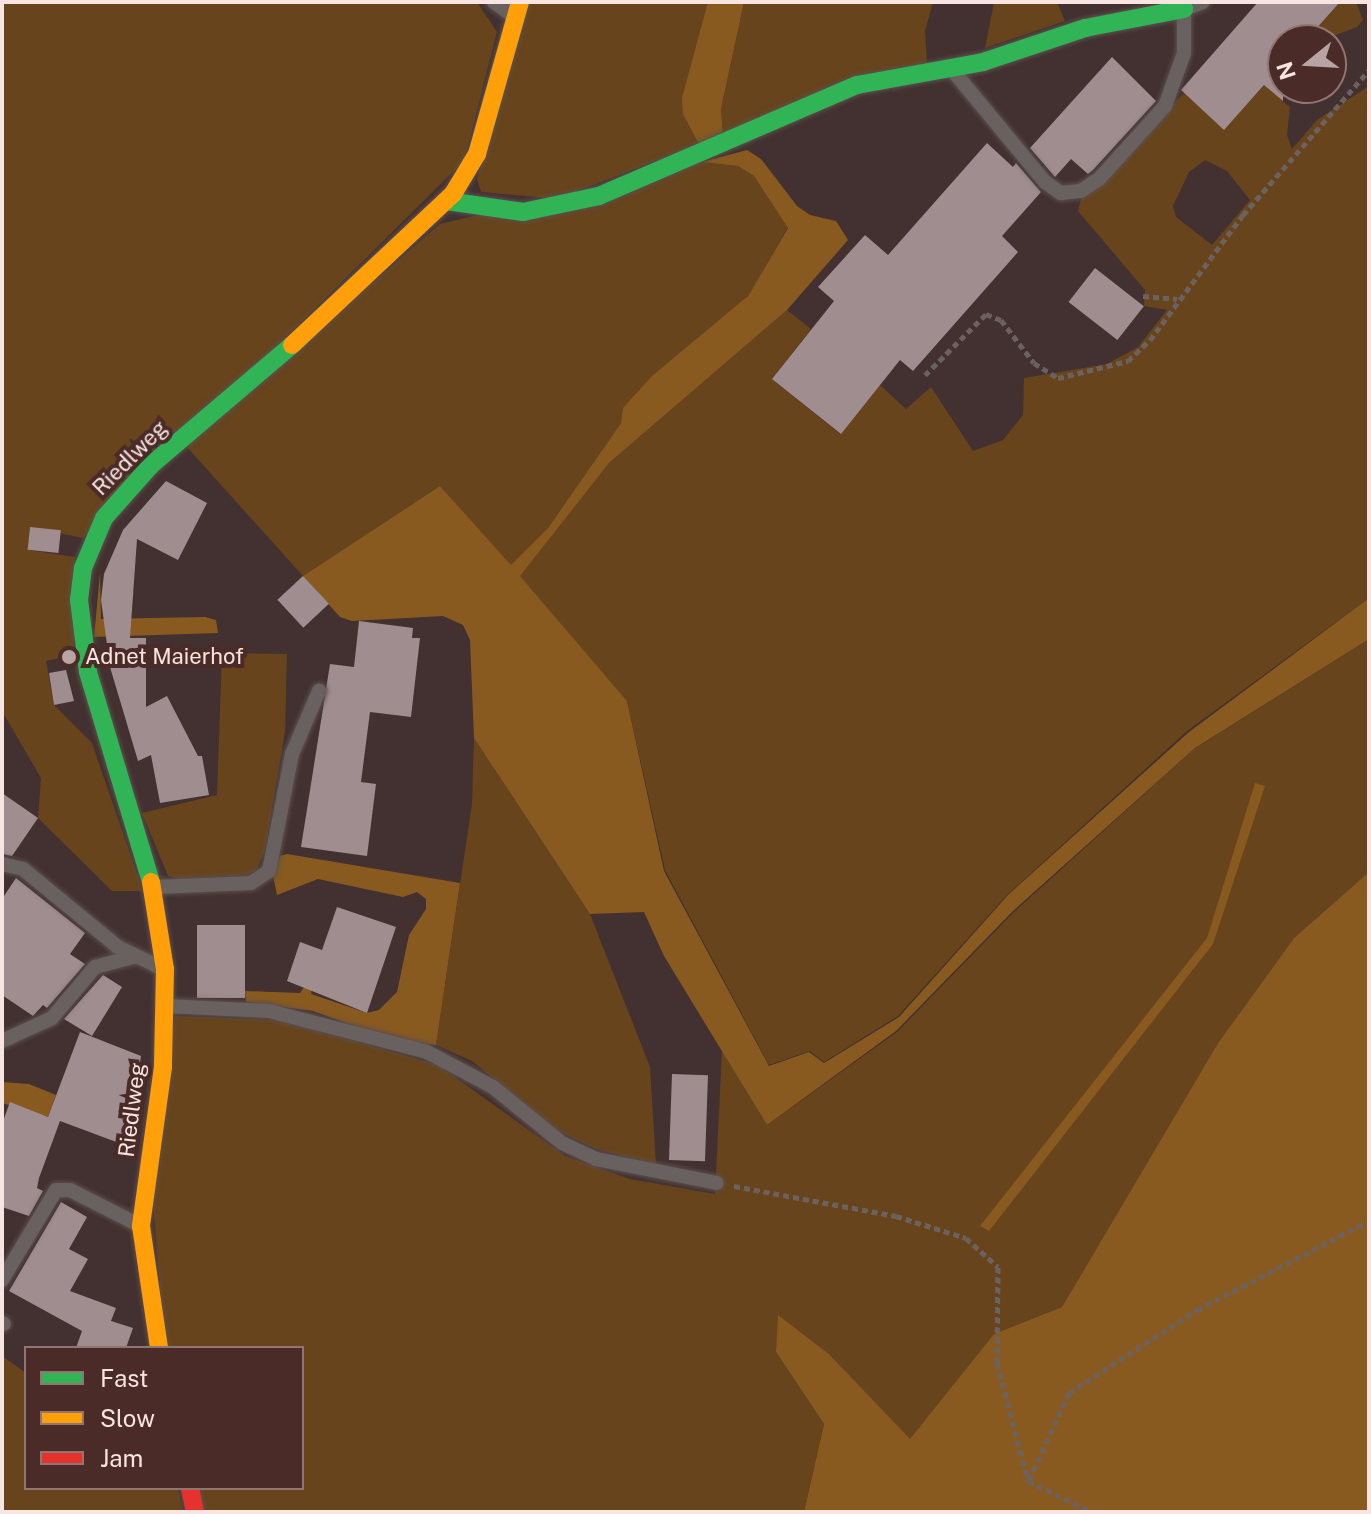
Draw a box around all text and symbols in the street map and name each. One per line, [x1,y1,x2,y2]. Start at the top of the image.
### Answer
north arrow [1267,24,1347,104]
text: N [1271,59,1301,83]
street label: Riedlweg [87,415,173,501]
place label: Adnet Maierhof [85,644,244,670]
marker: Adnet Maierhof [60,648,78,666]
street label: Riedlweg [113,1061,151,1159]
legend [24,1346,304,1490]
text: Fast [100,1364,148,1392]
text: Slow [100,1404,155,1432]
text: Jam [100,1444,143,1472]

